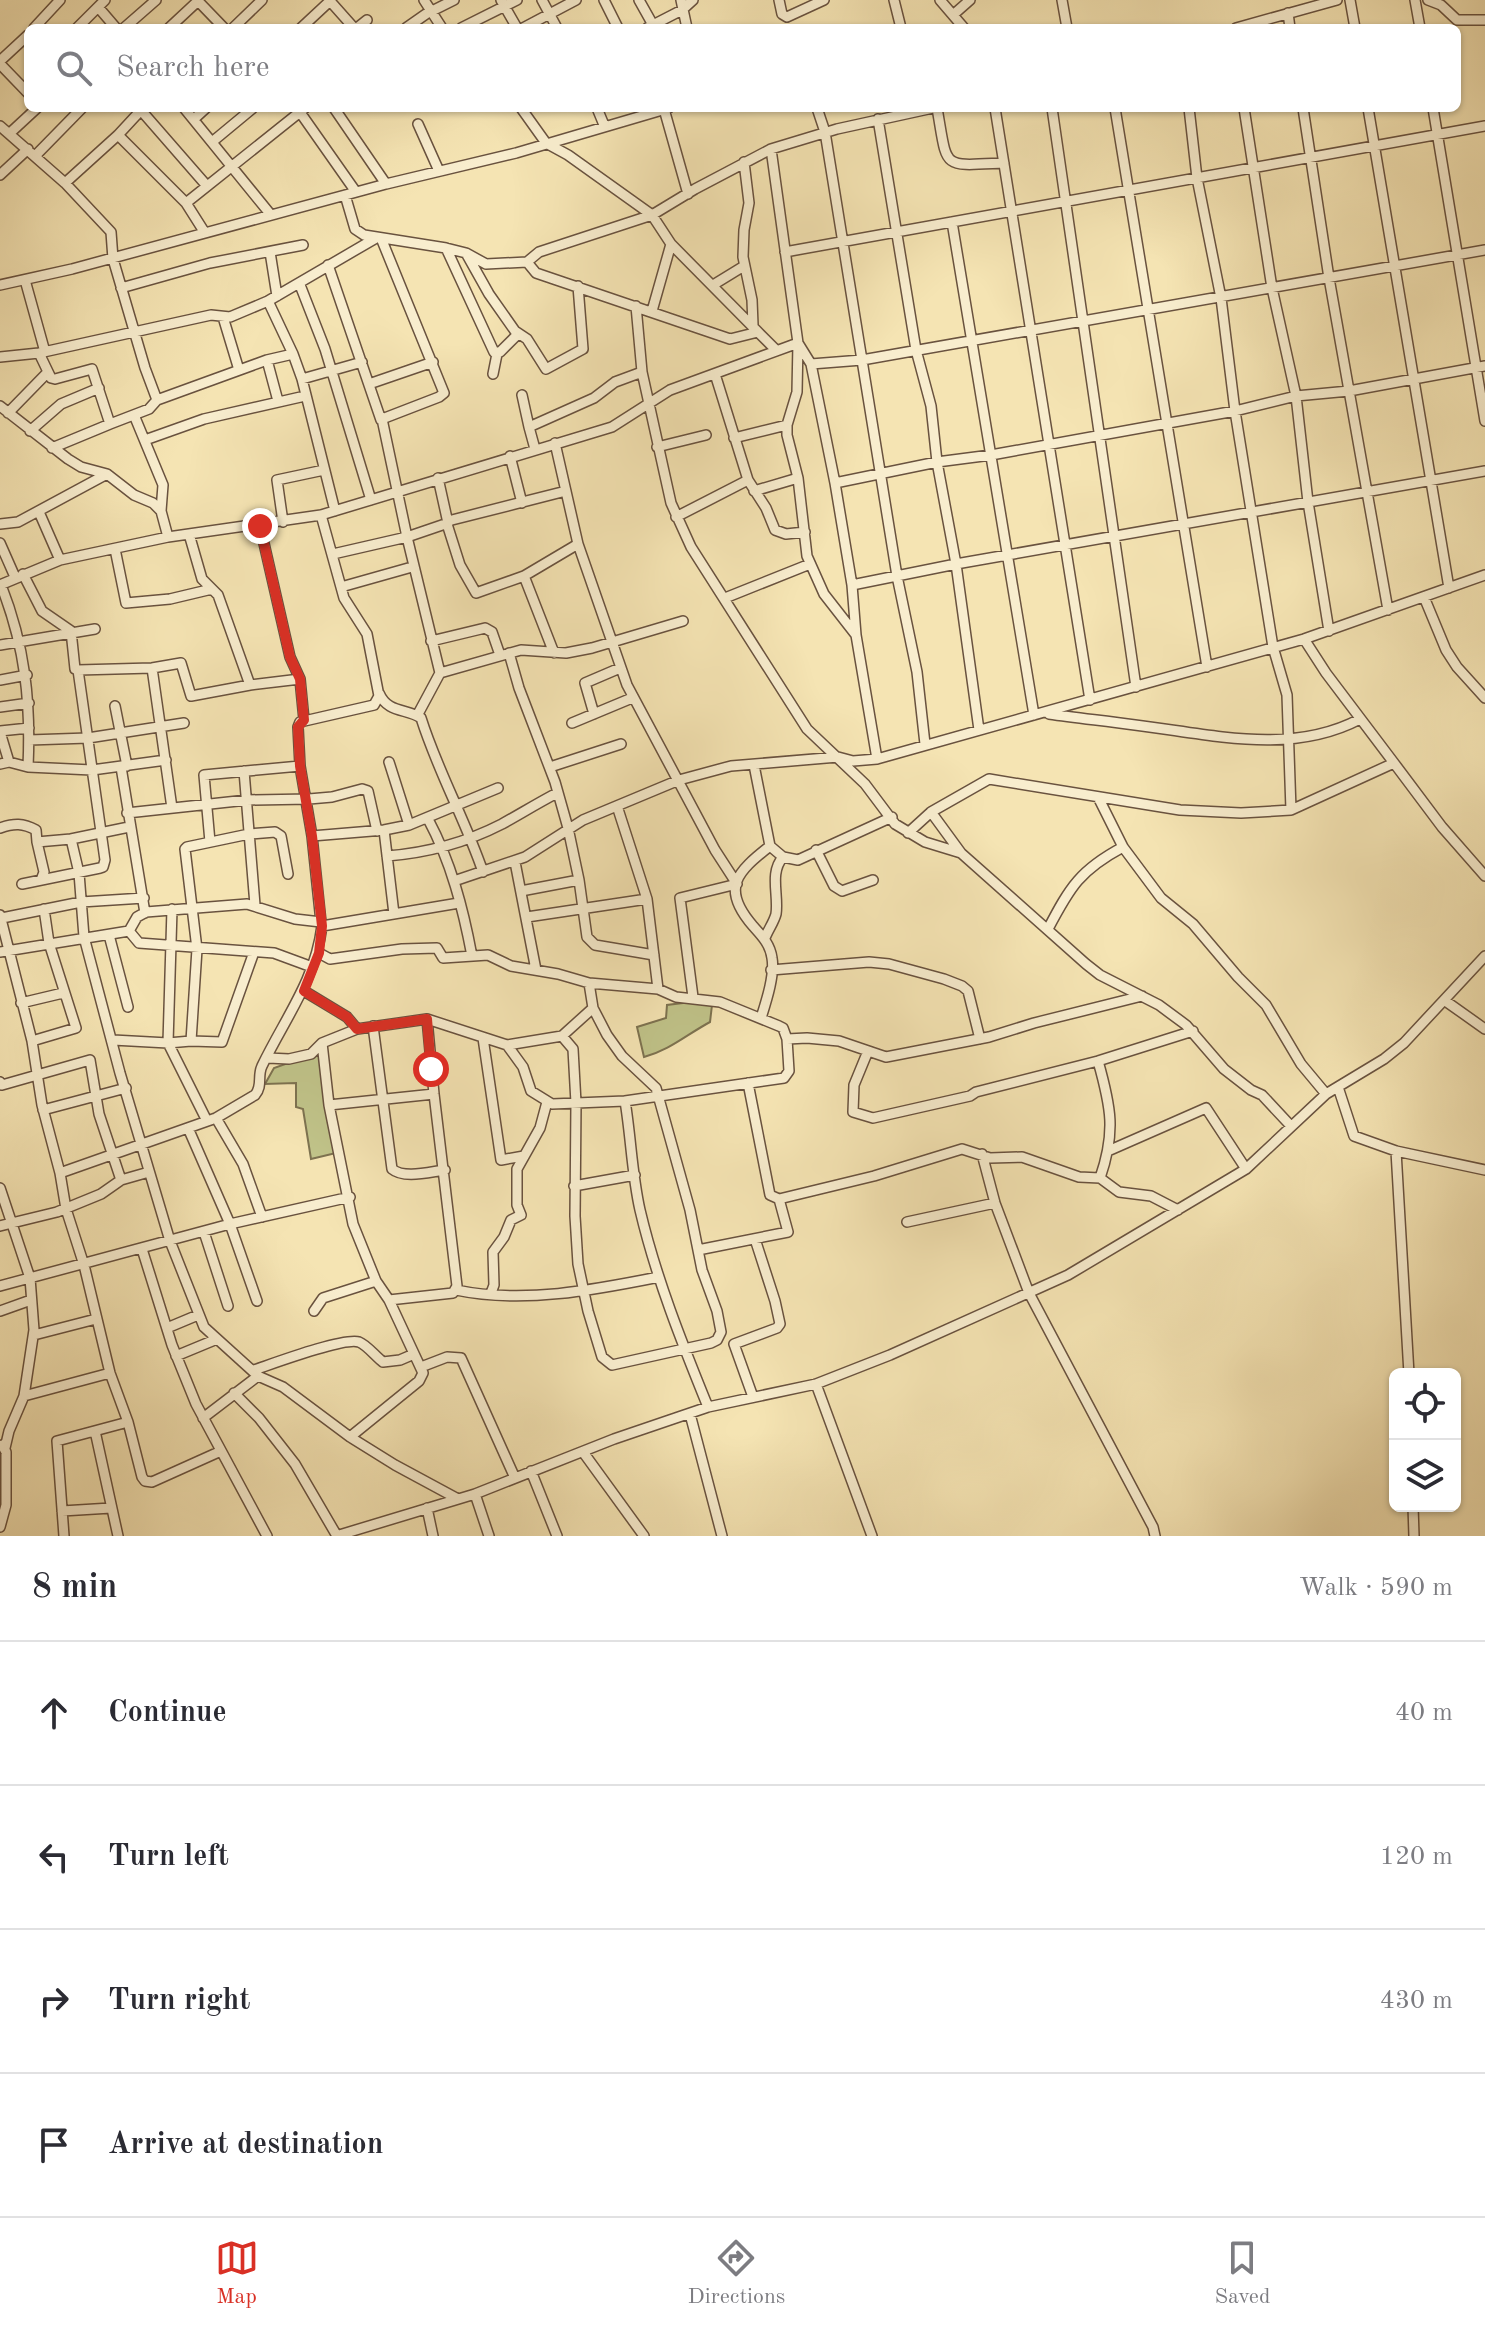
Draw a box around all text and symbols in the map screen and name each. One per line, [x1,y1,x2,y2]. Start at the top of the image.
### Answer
search box [24,24,1461,112]
icon: search [52,46,96,90]
text: Search here [116,53,270,83]
route end [242,508,278,544]
route start [413,1051,449,1087]
map controls [1389,1368,1461,1512]
button: locate [1389,1368,1461,1440]
button: layers [1389,1440,1461,1512]
text: 8 min [32,1571,117,1605]
text: Walk · 590 m [1299,1575,1453,1601]
icon: ahead [32,1691,76,1735]
text: Continue [108,1698,227,1728]
text: 40 m [1395,1700,1453,1726]
icon: left [32,1835,76,1879]
text: Turn left [108,1842,229,1872]
text: 120 m [1380,1844,1453,1870]
icon: right [32,1979,76,2023]
text: Turn right [108,1986,250,2016]
text: 430 m [1380,1988,1453,2014]
icon: arrive [32,2123,76,2167]
text: Arrive at destination [108,2130,383,2160]
tab: Map [215,2236,259,2311]
tab: Directions [688,2236,785,2311]
tab: Saved [1214,2236,1270,2311]

